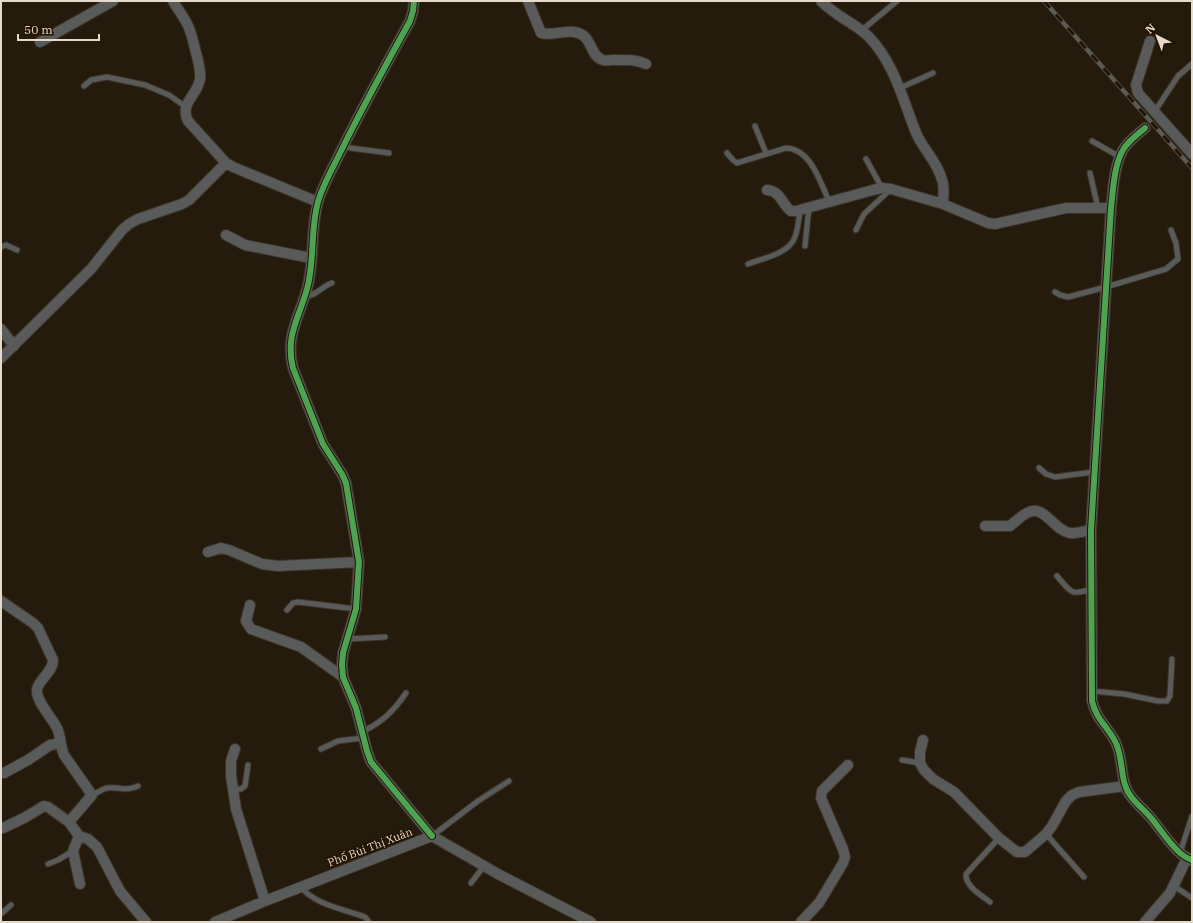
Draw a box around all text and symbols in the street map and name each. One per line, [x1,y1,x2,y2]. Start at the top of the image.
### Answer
scale bar [18,16,99,42]
north arrow [1137,16,1177,56]
text: N [1142,20,1158,37]
text: 50 m [24,22,53,37]
street label: Phố Bùi Thị Xuân [326,824,414,870]

